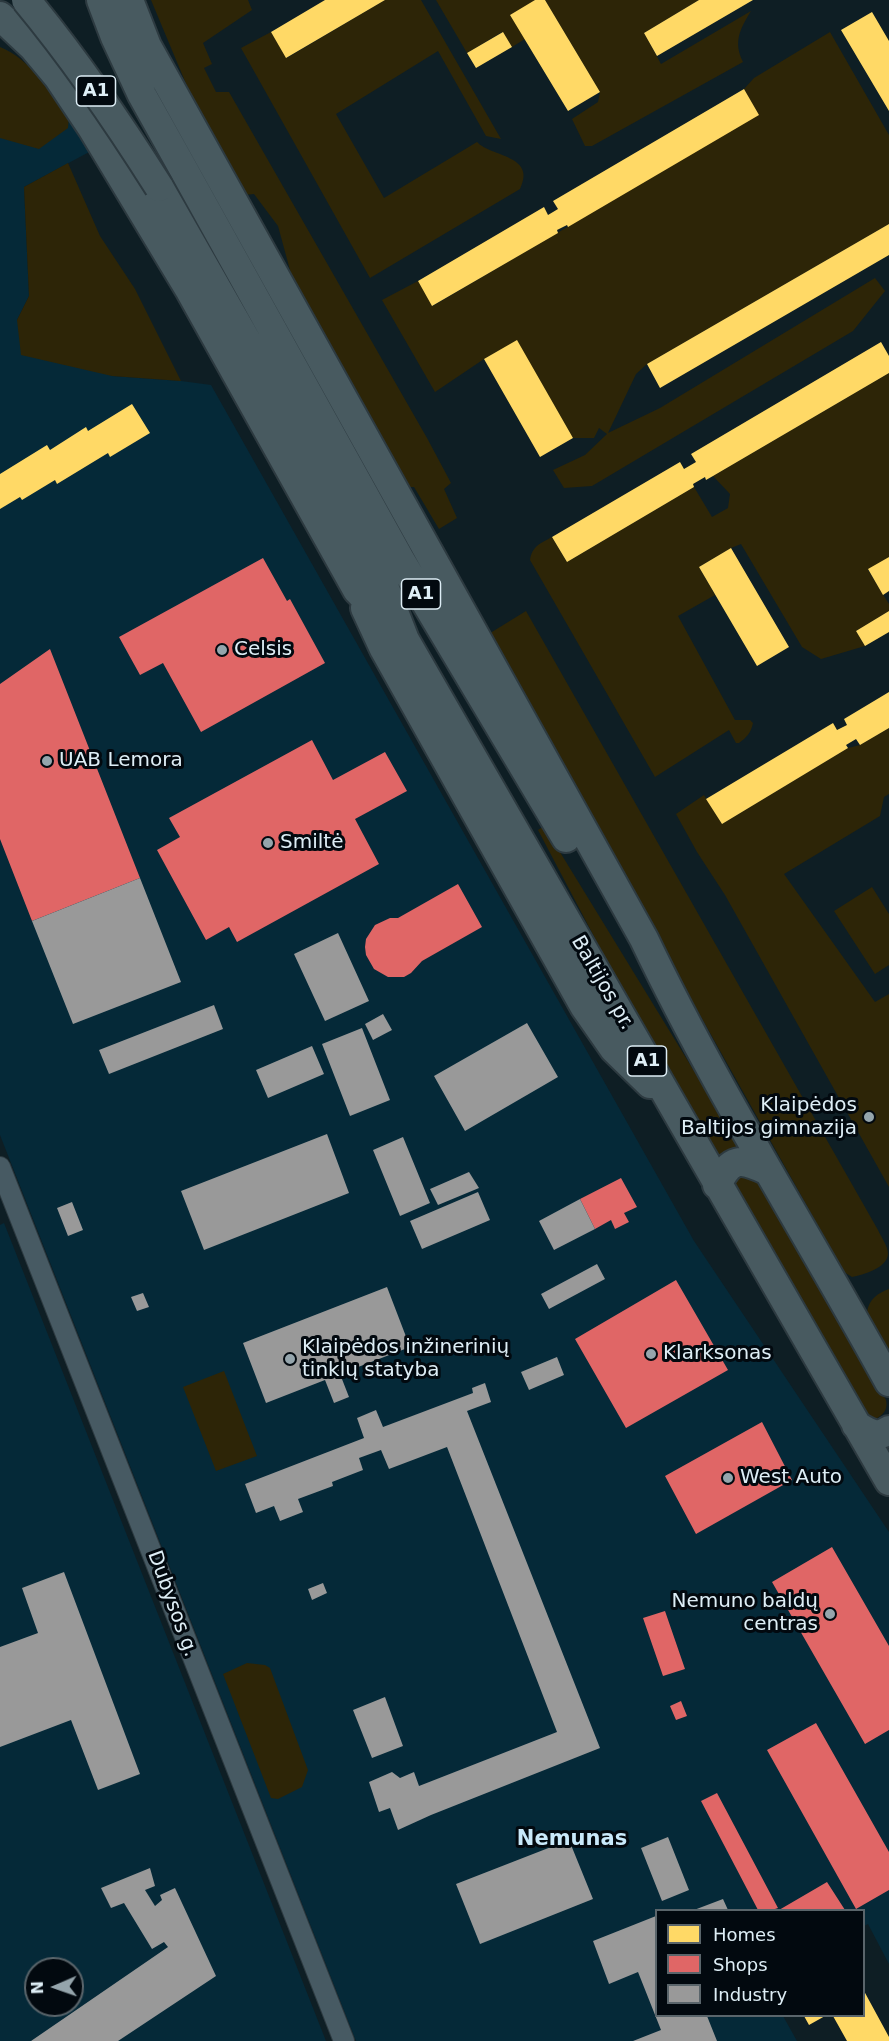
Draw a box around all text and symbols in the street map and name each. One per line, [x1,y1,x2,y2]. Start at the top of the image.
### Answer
road number: A1 [76,76,116,106]
road number: A1 [402,579,440,609]
place label: Celsis [234,638,292,662]
marker: Celsis [215,643,229,657]
place label: UAB Lemora [59,749,183,773]
marker: UAB Lemora [40,754,54,768]
place label: Smiltė [280,831,343,855]
marker: Smiltė [261,836,275,850]
street label: Baltijos pr. [565,932,639,1034]
road number: A1 [628,1046,666,1076]
place label: Klaipėdos Baltijos gimnazija [681,1094,857,1141]
marker: Klaipėdos Baltijos gimnazija [862,1110,876,1124]
place label: Klaipėdos inžinerinių tinklų statyba [302,1336,509,1383]
place label: Klarksonas [663,1342,772,1366]
marker: Klarksonas [644,1347,658,1361]
marker: Klaipėdos inžinerinių tinklų statyba [283,1352,297,1366]
place label: West Auto [740,1466,842,1490]
marker: West Auto [721,1471,735,1485]
street label: Dubysos g. [142,1548,202,1660]
place label: Nemuno baldų centras [671,1590,818,1637]
marker: Nemuno baldų centras [823,1607,837,1621]
district label: Nemunas [517,1827,627,1853]
legend [655,1909,865,2017]
text: Homes [713,1924,776,1945]
text: Shops [713,1954,768,1975]
north arrow [24,1957,84,2017]
text: N [28,1981,47,1995]
text: Industry [713,1984,787,2005]

